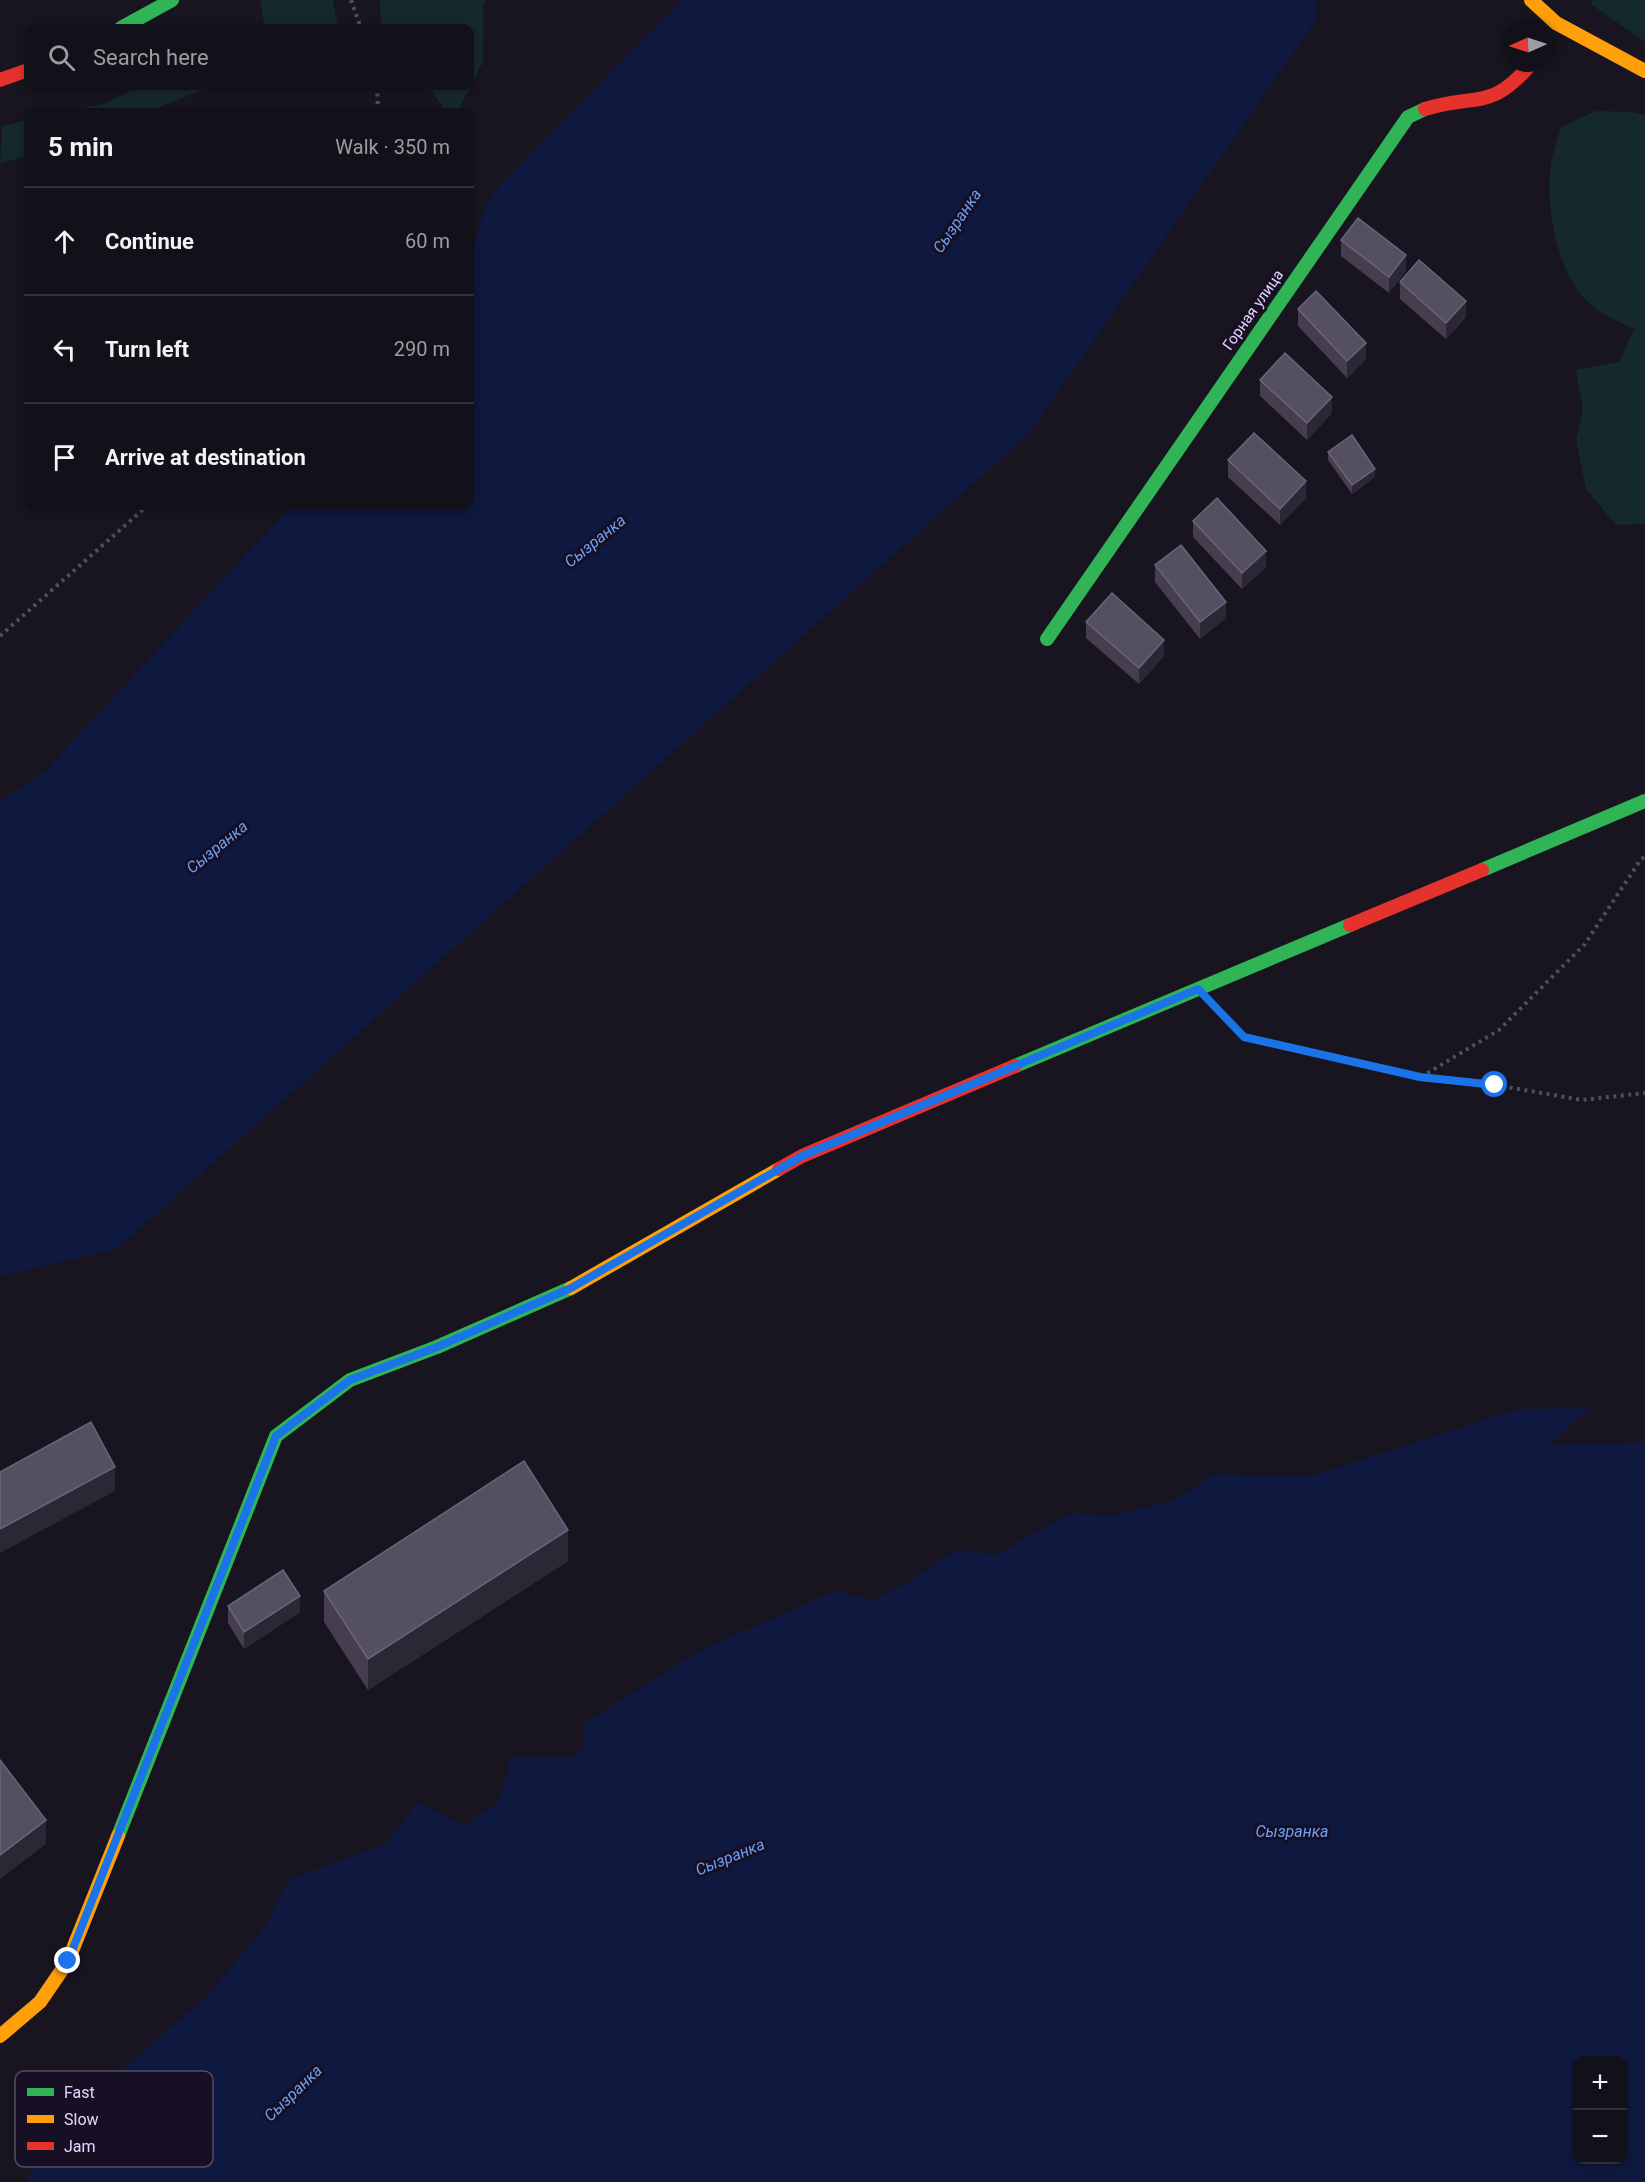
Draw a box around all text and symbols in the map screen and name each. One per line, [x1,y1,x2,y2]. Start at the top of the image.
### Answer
north arrow [1501,18,1555,72]
search box [24,24,474,90]
icon: search [45,41,78,74]
text: Search here [93,45,209,70]
text: 5 min [48,132,113,162]
text: Walk · 350 m [335,135,450,159]
water label: Сызранка [929,185,985,257]
icon: ahead [48,225,81,258]
text: Continue [105,229,194,254]
text: 60 m [405,229,450,253]
street label: Горная улица [1219,266,1287,354]
icon: left [48,333,81,366]
text: Turn left [105,337,189,362]
text: 290 m [394,337,450,361]
icon: arrive [48,441,81,474]
text: Arrive at destination [105,445,306,470]
water label: Сызранка [561,511,629,571]
water label: Сызранка [183,817,251,877]
route start [1481,1071,1507,1097]
water label: Сызранка [1255,1822,1329,1841]
water label: Сызранка [693,1835,767,1879]
route end [54,1947,80,1973]
map controls [1573,2056,1627,2164]
button: + [1573,2056,1627,2110]
water label: Сызранка [260,2061,326,2125]
legend [15,2071,213,2167]
text: Fast [64,2083,95,2102]
text: Slow [64,2110,99,2129]
button: − [1573,2110,1627,2164]
text: Jam [64,2137,96,2156]

